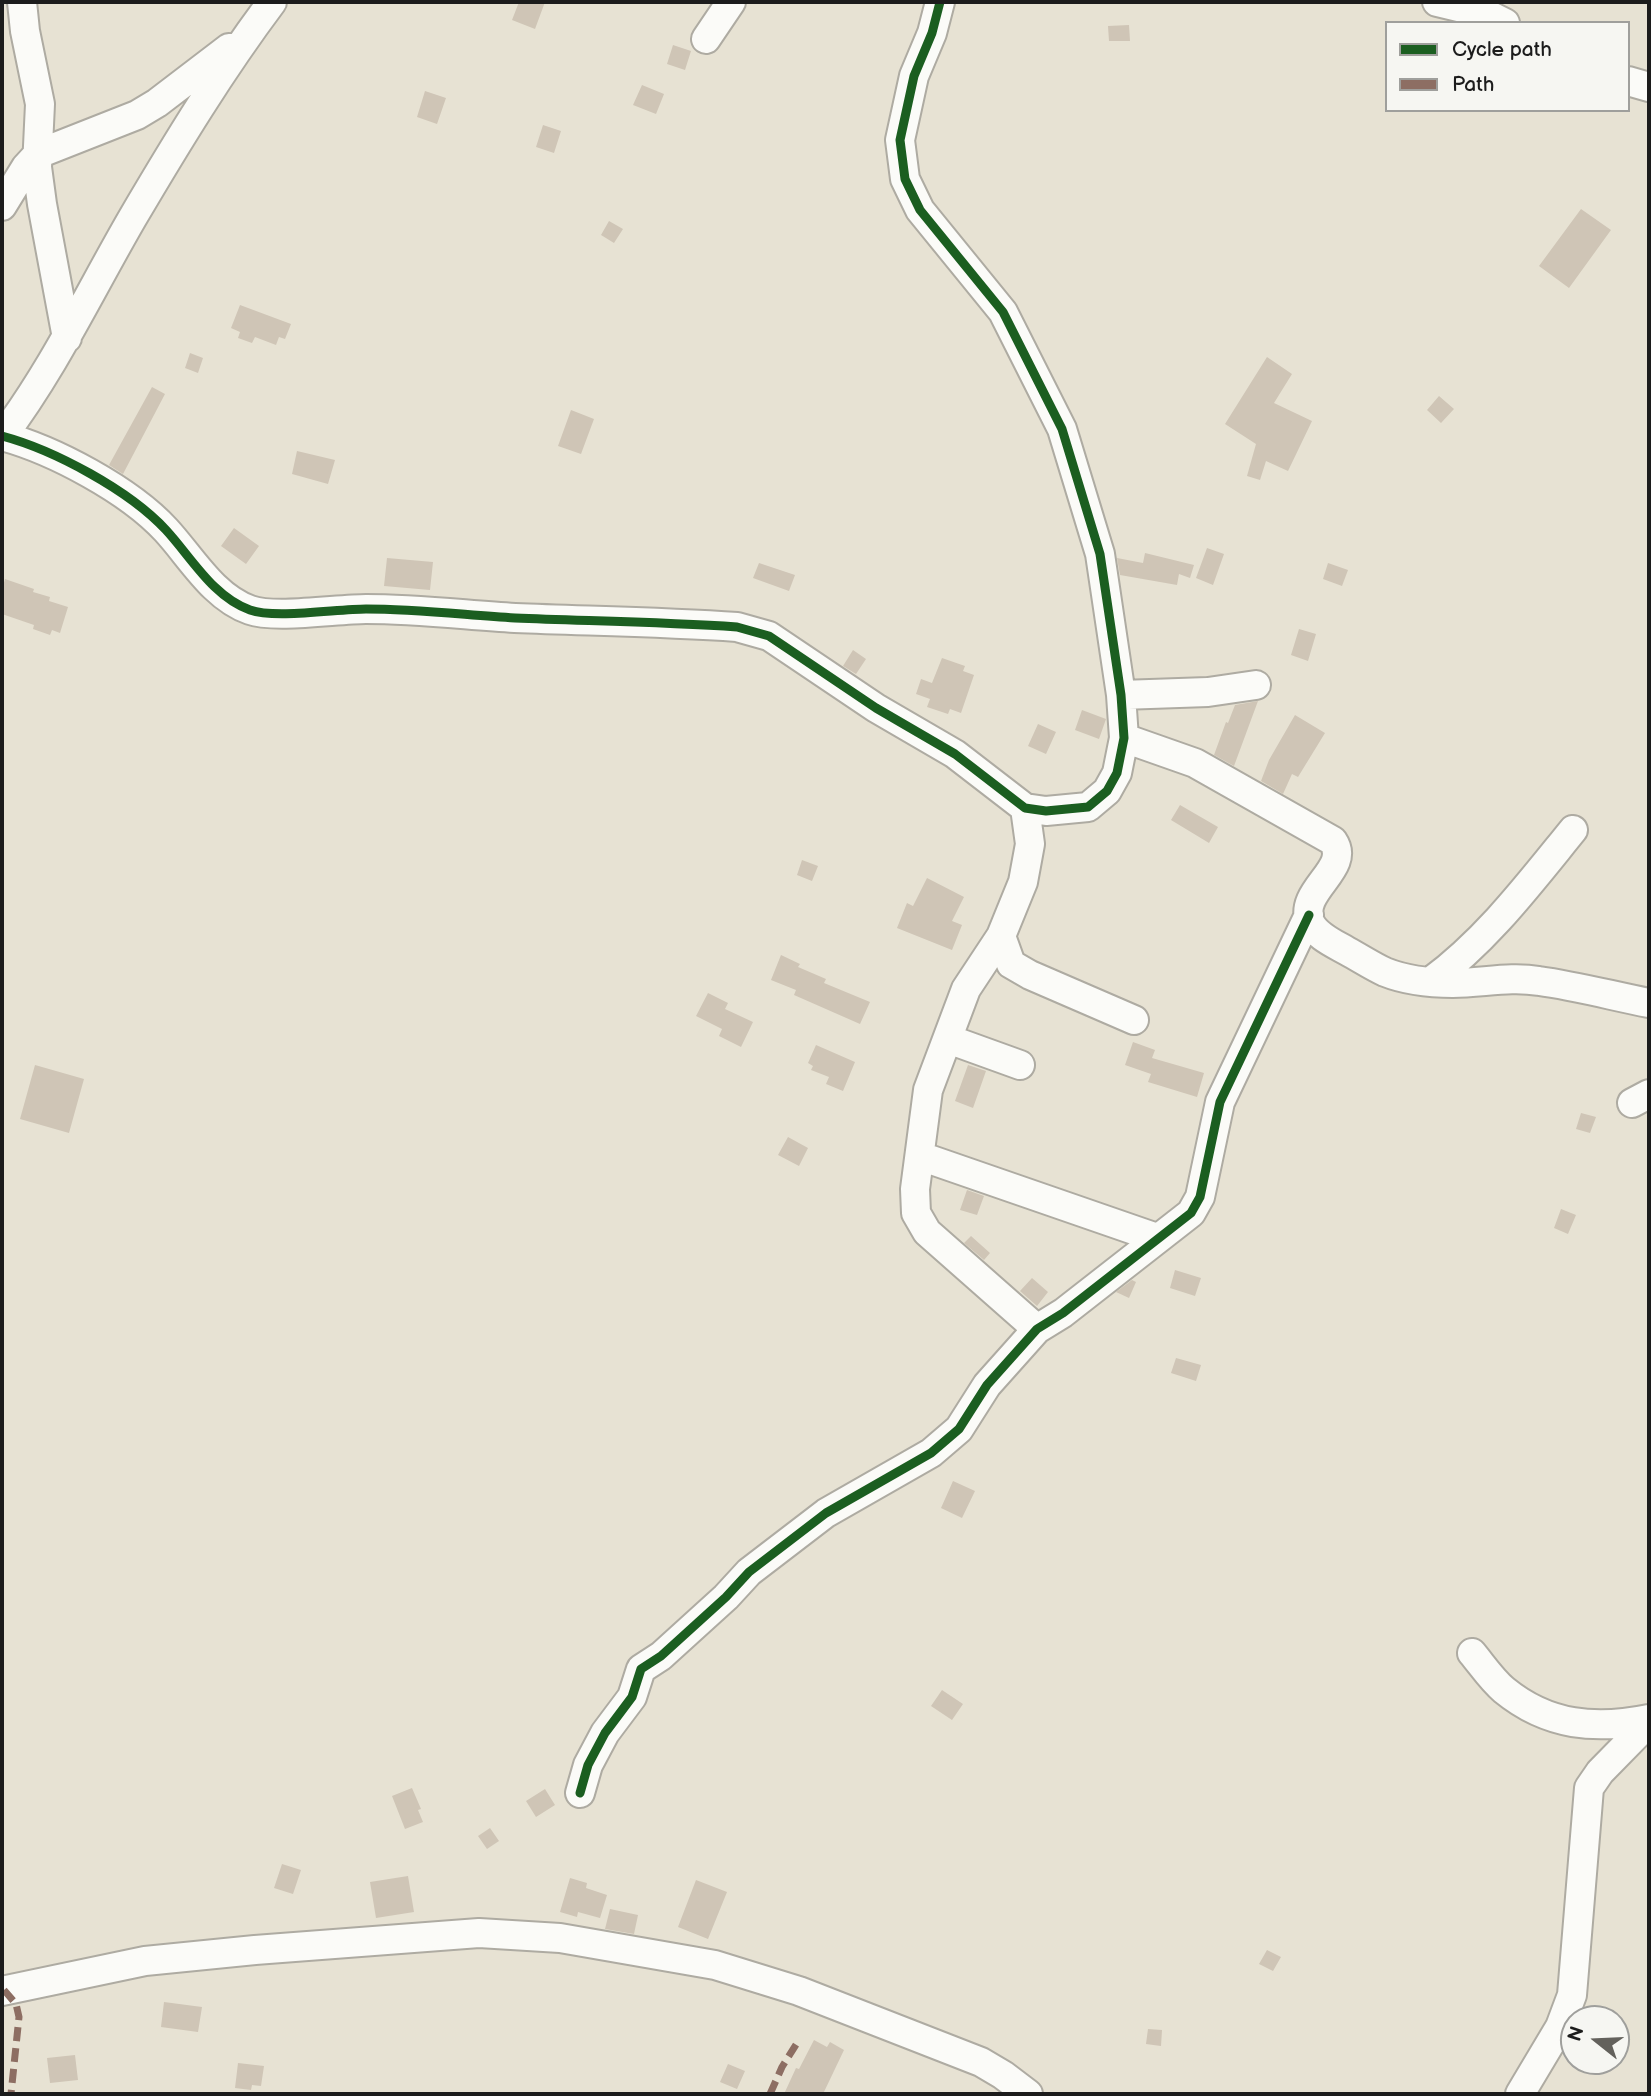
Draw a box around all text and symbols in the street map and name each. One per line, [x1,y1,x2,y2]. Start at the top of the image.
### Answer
legend [1385,21,1630,112]
text: Cycle path [1452,37,1552,62]
text: Path [1452,72,1494,97]
north arrow [1560,2005,1630,2075]
text: N [1563,2024,1590,2044]

